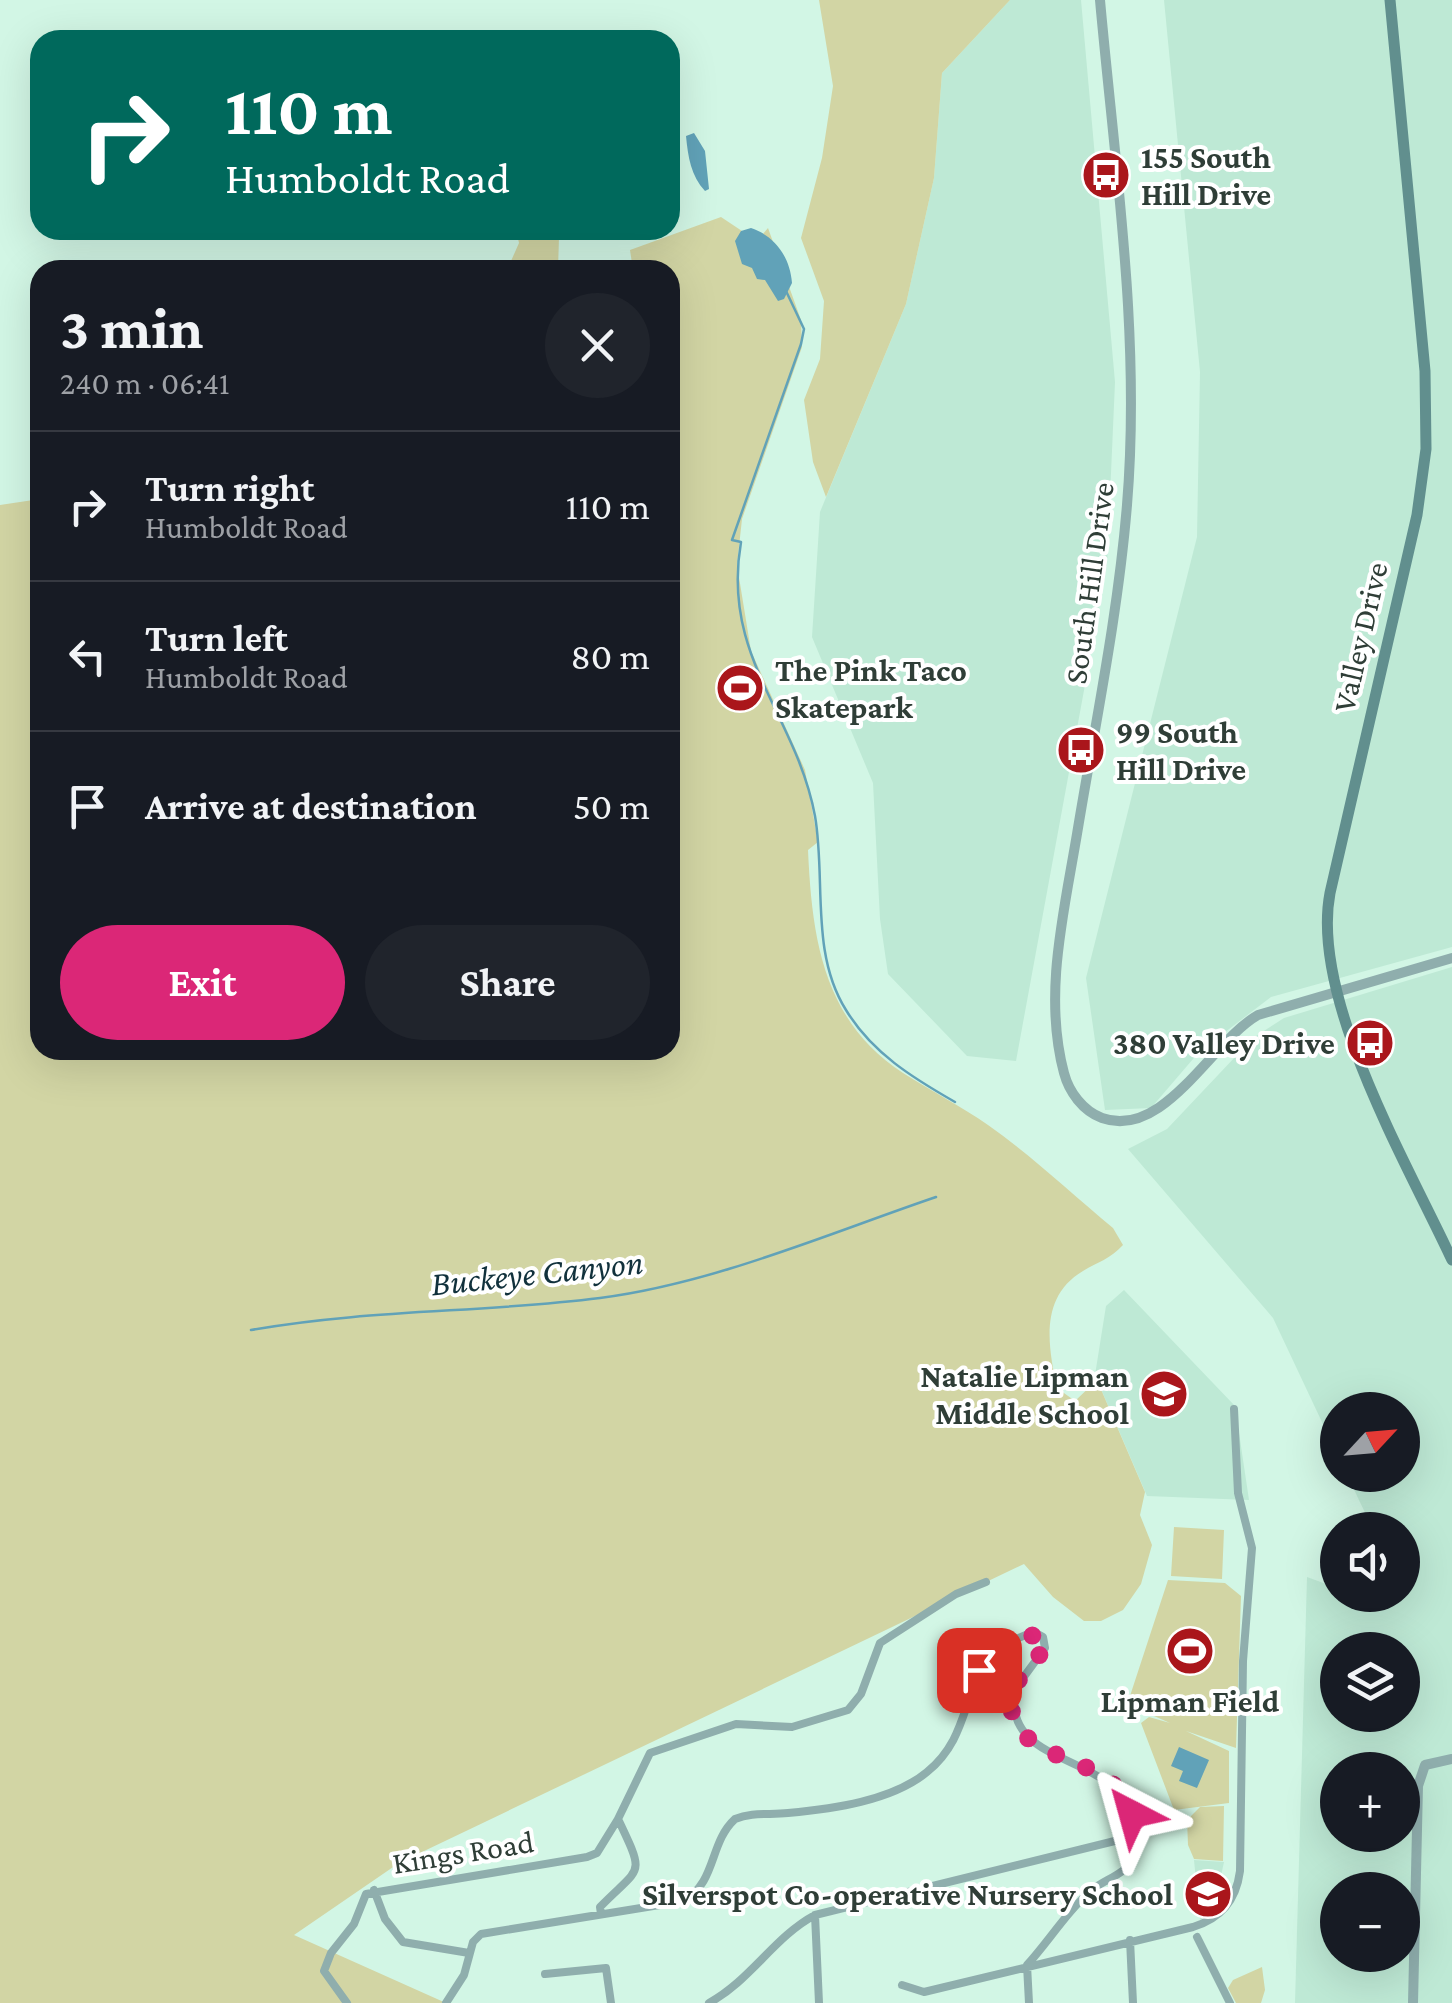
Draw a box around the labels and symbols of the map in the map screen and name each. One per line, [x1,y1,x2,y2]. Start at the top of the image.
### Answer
place label: 155 South Hill Drive [1141,139,1271,212]
bus stop icon: 155 South Hill Drive [1080,149,1132,201]
street label: South Hill Drive [1057,480,1121,686]
street label: Valley Drive [1325,559,1395,715]
place label: The Pink Taco Skatepark [775,652,967,725]
sports icon: The Pink Taco Skatepark [714,662,766,714]
place label: 99 South Hill Drive [1116,714,1246,787]
bus stop icon: 99 South Hill Drive [1055,724,1107,776]
bus stop icon: 380 Valley Drive [1344,1017,1396,1069]
place label: 380 Valley Drive [1113,1025,1335,1061]
water label: Buckeye Canyon [429,1242,645,1304]
place label: Natalie Lipman Middle School [920,1358,1129,1431]
school or university icon: Natalie Lipman Middle School [1138,1368,1190,1420]
north arrow [1320,1392,1420,1492]
sports icon: Lipman Field [1164,1625,1216,1677]
pin [937,1628,1022,1713]
place label: Lipman Field [1101,1683,1280,1719]
position arrow [1080,1762,1184,1866]
street label: Kings Road [390,1823,536,1881]
school or university icon: Silverspot Co-operative Nursery School [1182,1868,1234,1920]
place label: Silverspot Co-operative Nursery School [642,1876,1173,1912]

